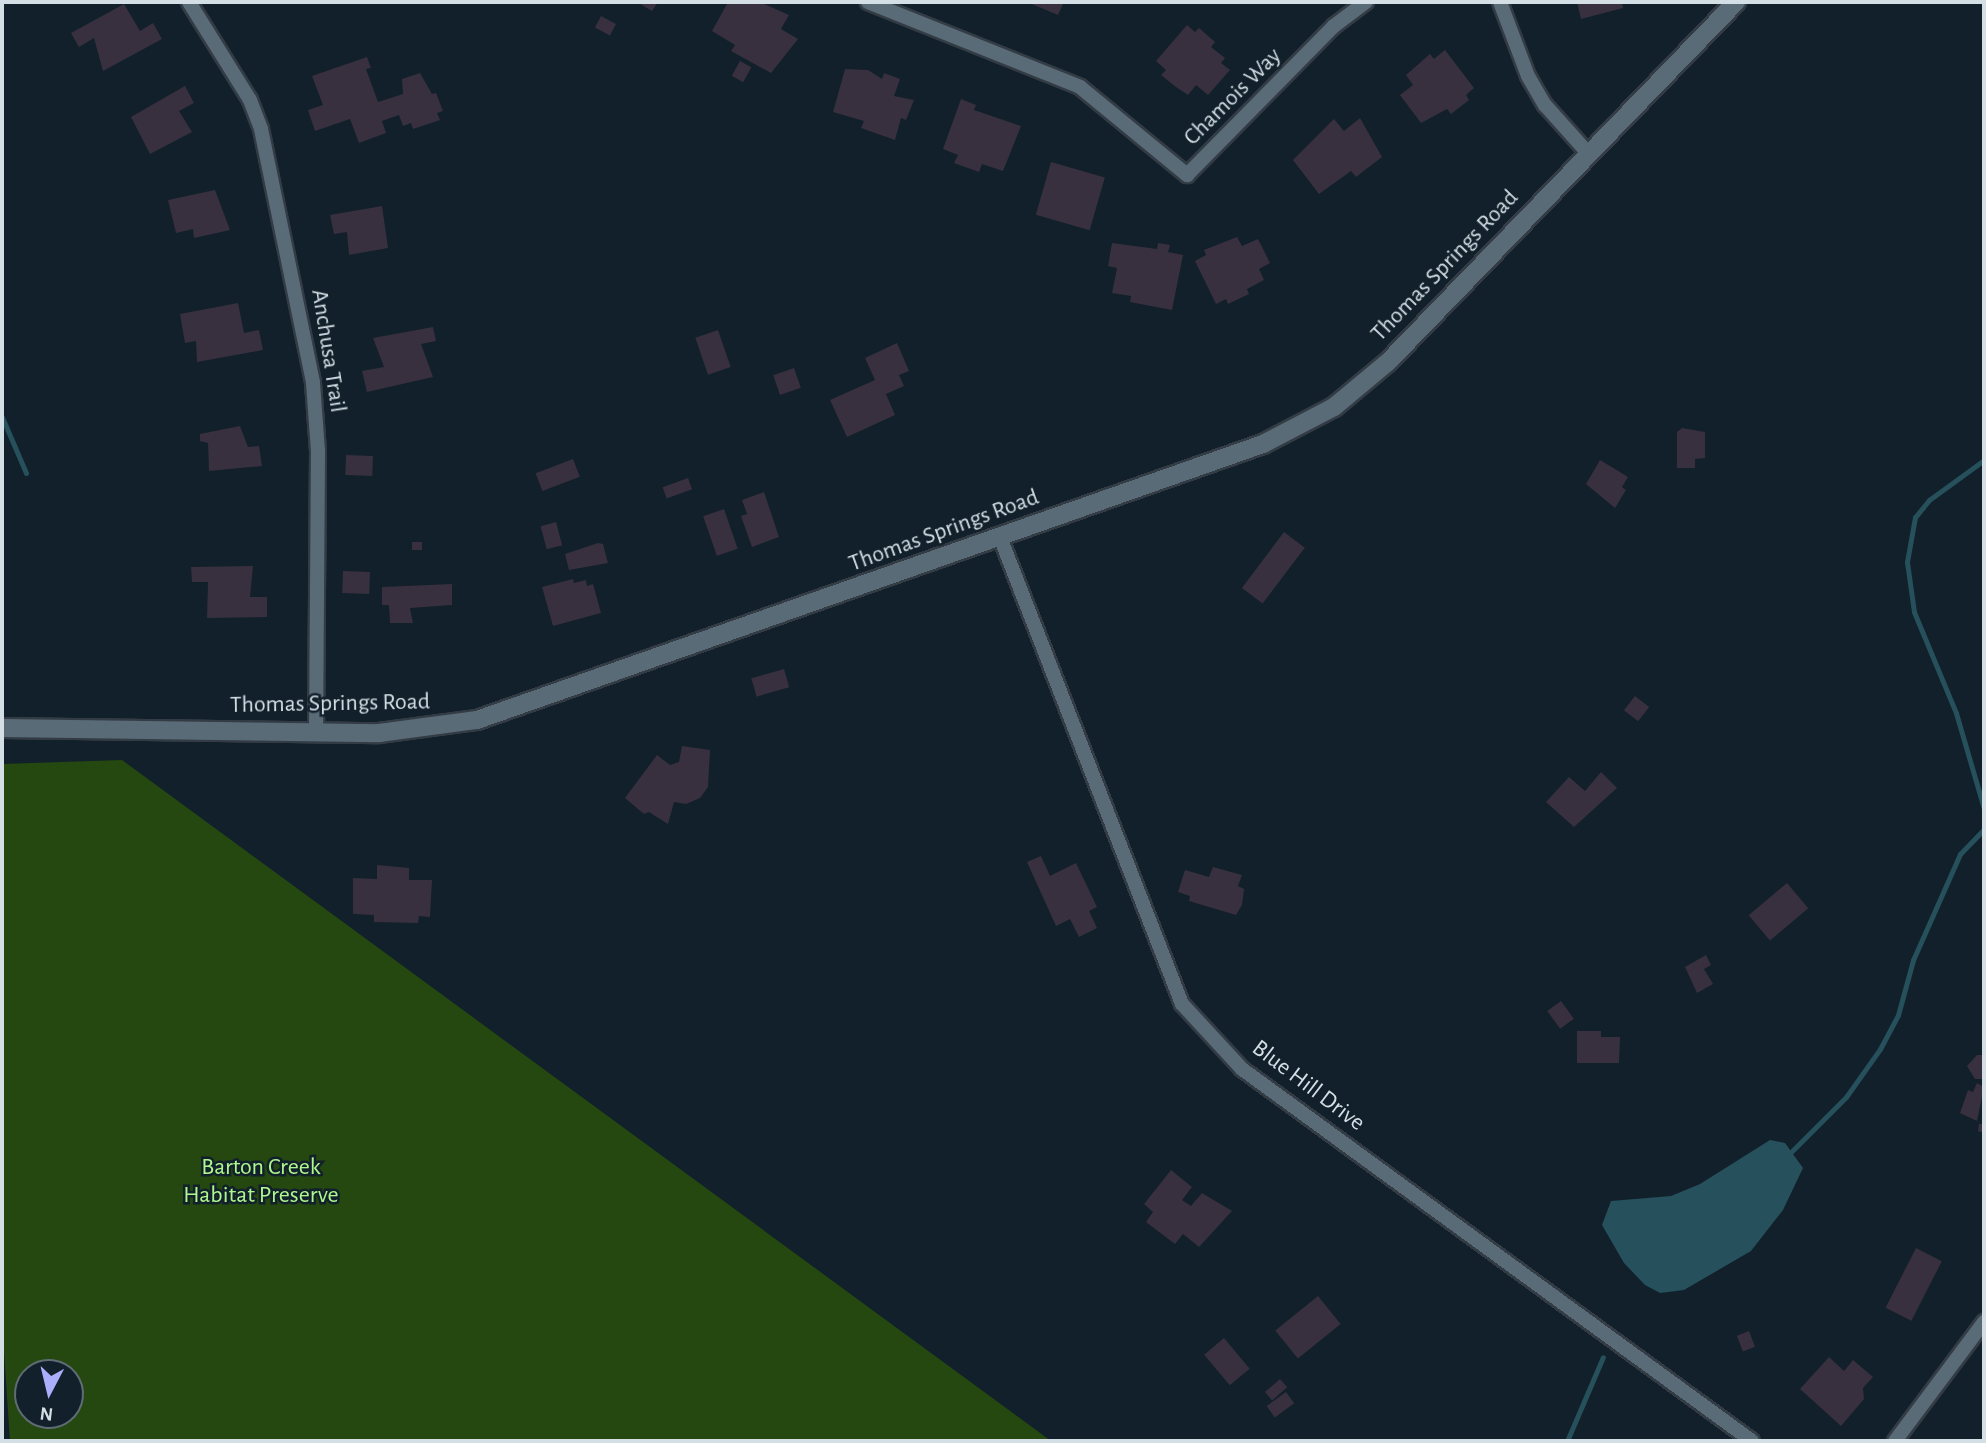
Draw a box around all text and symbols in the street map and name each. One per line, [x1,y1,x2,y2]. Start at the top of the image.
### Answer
street label: Chamois Way [1178,42,1288,152]
street label: Thomas Springs Road [1365,184,1525,348]
street label: Anchusa Trail [304,287,352,415]
street label: Thomas Springs Road [845,483,1043,579]
street label: Thomas Springs Road [230,688,430,720]
street label: Blue Hill Drive [1246,1034,1370,1138]
park label: Barton Creek Habitat Preserve [183,1154,339,1210]
north arrow [14,1359,84,1429]
text: N [39,1403,54,1424]

